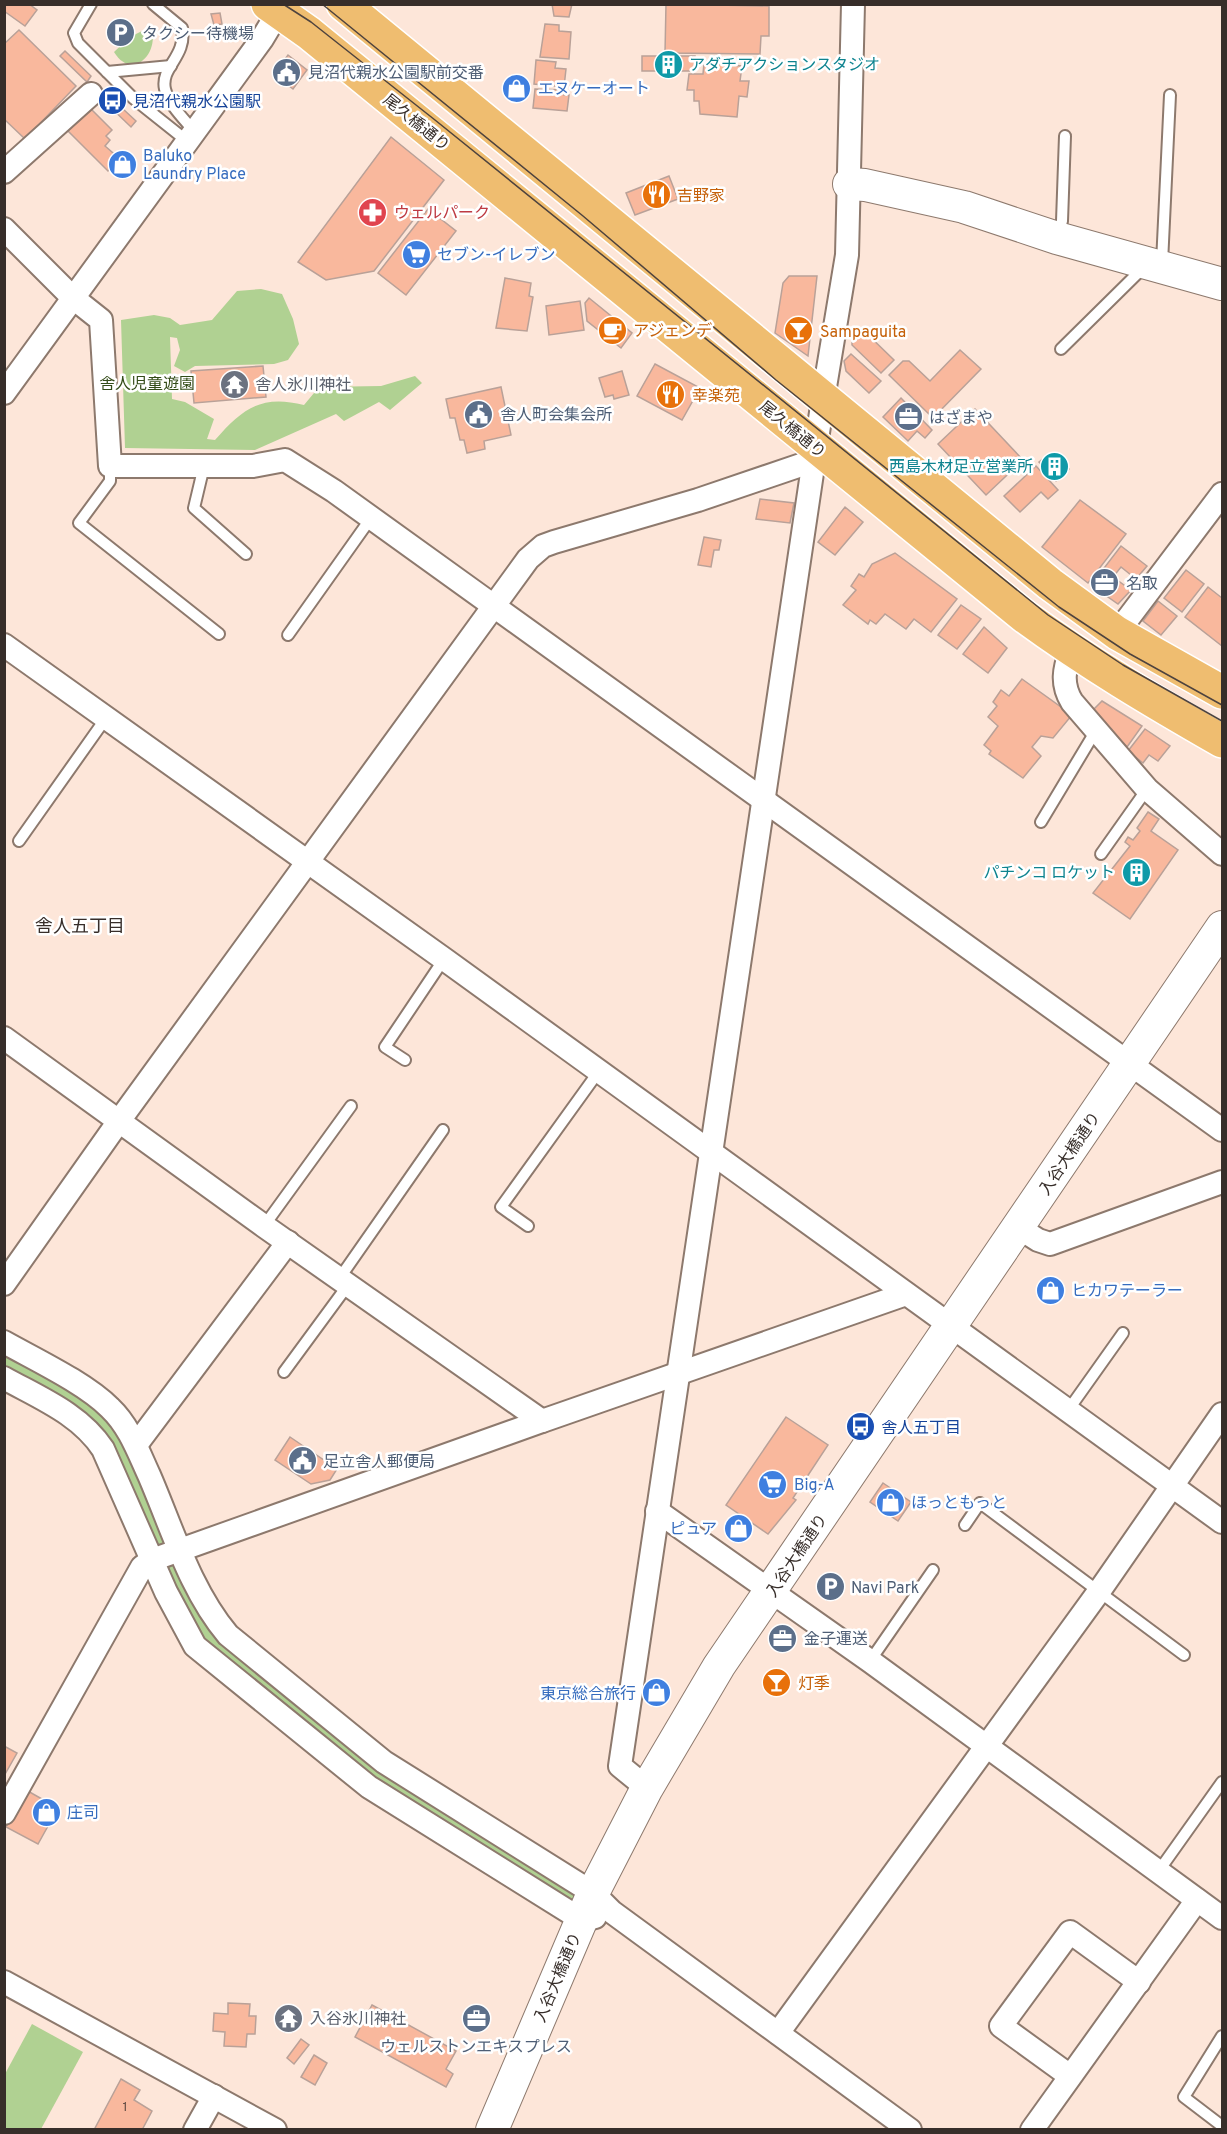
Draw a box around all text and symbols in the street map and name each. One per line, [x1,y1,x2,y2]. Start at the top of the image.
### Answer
parking icon: タクシー待機場 [105,17,137,49]
place label: タクシー待機場 [142,25,254,45]
building icon: アダチアクションスタジオ [652,48,684,80]
public building icon: 見沼代親水公園駅前交番 [271,56,303,88]
place label: アダチアクションスタジオ [689,56,880,76]
place label: 見沼代親水公園駅前交番 [308,64,484,84]
shop icon: エヌケーオート [501,72,533,104]
place label: エヌケーオート [538,80,650,100]
bus stop icon: 見沼代親水公園駅 [96,85,128,117]
street label: 尾久橋通り [378,91,453,157]
place label: 見沼代親水公園駅 [133,93,261,113]
place label: Baluko Laundry Place [143,147,246,185]
shop icon: Baluko Laundry Place [106,148,138,180]
restaurant icon: 吉野家 [640,179,672,211]
place label: 吉野家 [677,187,725,207]
pharmacy icon: ウェルパーク [357,196,389,228]
place label: ウェルパーク [394,204,490,224]
supermarket icon: セブン-イレブン [400,238,432,270]
place label: セブン-イレブン [437,246,555,266]
cafe icon: アジェンデ [596,314,628,346]
bar icon: Sampaguita [783,315,815,347]
place label: アジェンデ [633,322,712,342]
place label: Sampaguita [820,323,906,343]
temple icon: 舎人氷川神社 [218,368,250,400]
park label: 舎人児童遊園 [99,375,195,395]
place label: 舎人氷川神社 [255,376,351,396]
restaurant icon: 幸楽苑 [655,379,687,411]
place label: 幸楽苑 [692,387,740,407]
public building icon: 舎人町会集会所 [463,398,495,430]
street label: 尾久橋通り [754,398,829,464]
office icon: はざまや [892,401,924,433]
place label: 舎人町会集会所 [500,406,612,426]
place label: はざまや [929,409,993,429]
building icon: 西島木材足立営業所 [1038,450,1070,482]
place label: 西島木材足立営業所 [889,458,1033,478]
office icon: 名取 [1089,567,1121,599]
place label: 名取 [1126,575,1158,595]
building icon: パチンコ ロケット [1120,856,1152,888]
place label: パチンコ ロケット [983,864,1115,884]
district label: 舎人五丁目 [35,916,125,939]
street label: 入谷大橋通り [1036,1109,1106,1200]
shop icon: ヒカワテーラー [1034,1274,1066,1306]
place label: ヒカワテーラー [1071,1282,1183,1302]
bus stop icon: 舎人五丁目 [844,1411,876,1443]
place label: 舎人五丁目 [881,1419,961,1439]
public building icon: 足立舎人郵便局 [286,1445,318,1477]
place label: 足立舎人郵便局 [323,1453,435,1473]
supermarket icon: Big-A [757,1468,789,1500]
place label: Big-A [794,1476,835,1496]
shop icon: ほっともっと [874,1486,906,1518]
place label: ほっともっと [911,1494,1007,1514]
street label: 入谷大橋通り [763,1511,833,1602]
shop icon: ピュア [722,1512,754,1544]
place label: ピュア [669,1520,717,1540]
parking icon: Navi Park [814,1571,846,1603]
place label: Navi Park [851,1579,919,1599]
office icon: 金子運送 [767,1622,799,1654]
place label: 金子運送 [804,1630,868,1650]
bar icon: 灯季 [761,1667,793,1699]
place label: 灯季 [798,1675,830,1695]
shop icon: 東京総合旅行 [641,1677,673,1709]
place label: 東京総合旅行 [540,1685,636,1705]
shop icon: 庄司 [30,1796,62,1828]
place label: 庄司 [67,1804,99,1824]
street label: 入谷大橋通り [531,1930,587,2026]
temple icon: 入谷氷川神社 [273,2002,305,2034]
office icon: ウェルストンエキスプレス [460,2002,492,2034]
place label: 入谷氷川神社 [310,2010,406,2030]
place label: ウェルストンエキスプレス [380,2038,572,2058]
house number: 1 [122,2099,128,2116]

